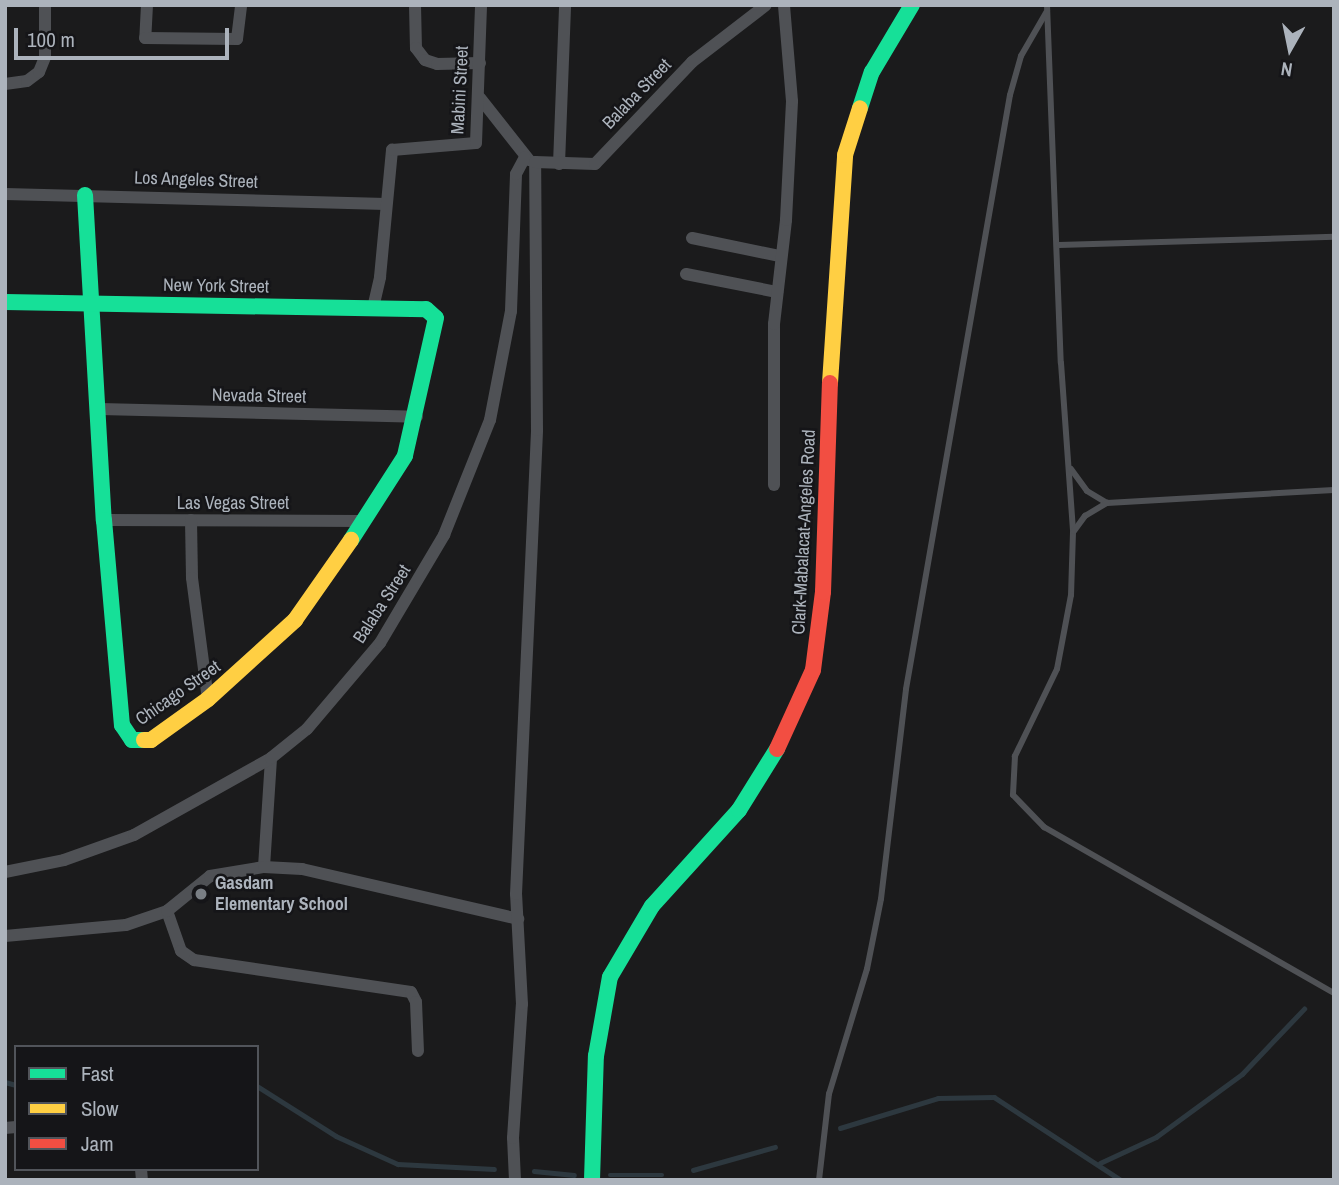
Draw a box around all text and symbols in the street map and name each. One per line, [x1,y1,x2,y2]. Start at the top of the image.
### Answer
scale bar [18,14,233,58]
north arrow [1255,14,1325,84]
text: 100 m [27,25,75,54]
street label: Mabini Street [447,45,473,135]
street label: Balaba Street [598,54,676,134]
text: N [1279,56,1294,83]
street label: Los Angeles Street [133,167,259,193]
street label: New York Street [163,274,269,298]
street label: Nevada Street [212,384,306,408]
street label: Clark-Mabalacat-Angeles Road [788,429,820,635]
street label: Las Vegas Street [177,492,289,514]
street label: Balaba Street [349,561,415,647]
street label: Chicago Street [131,656,225,730]
place label: Gasdam Elementary School [215,873,348,916]
marker: Gasdam Elementary School [193,886,209,902]
legend [14,1045,259,1171]
text: Fast [81,1059,114,1088]
text: Slow [81,1094,118,1123]
text: Jam [81,1129,114,1158]

